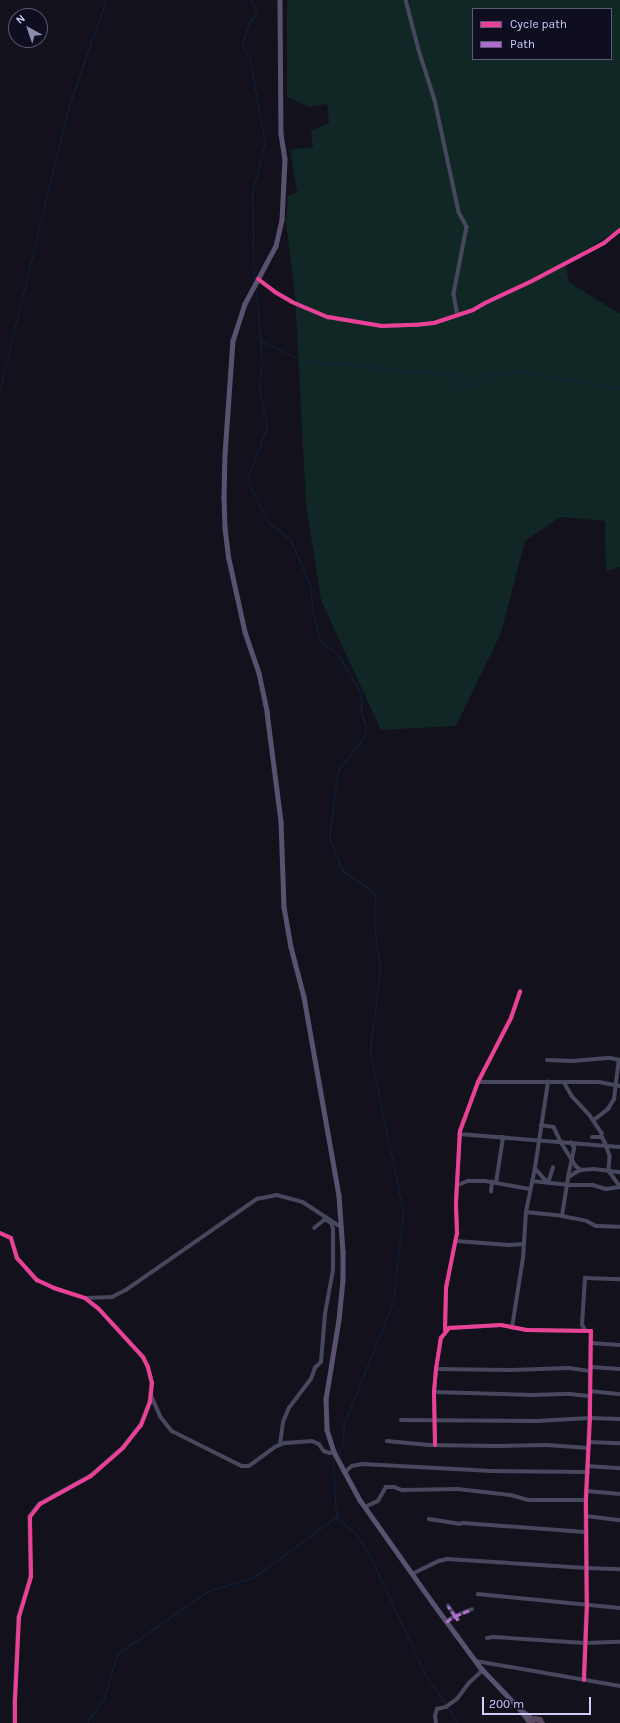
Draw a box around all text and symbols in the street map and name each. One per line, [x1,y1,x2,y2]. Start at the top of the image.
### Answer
north arrow [8,8,48,48]
legend [472,8,612,60]
text: N [13,12,28,27]
text: Cycle path [510,17,567,31]
text: Path [510,37,535,51]
scale bar [484,1689,593,1715]
text: 200 m [489,1697,524,1711]

